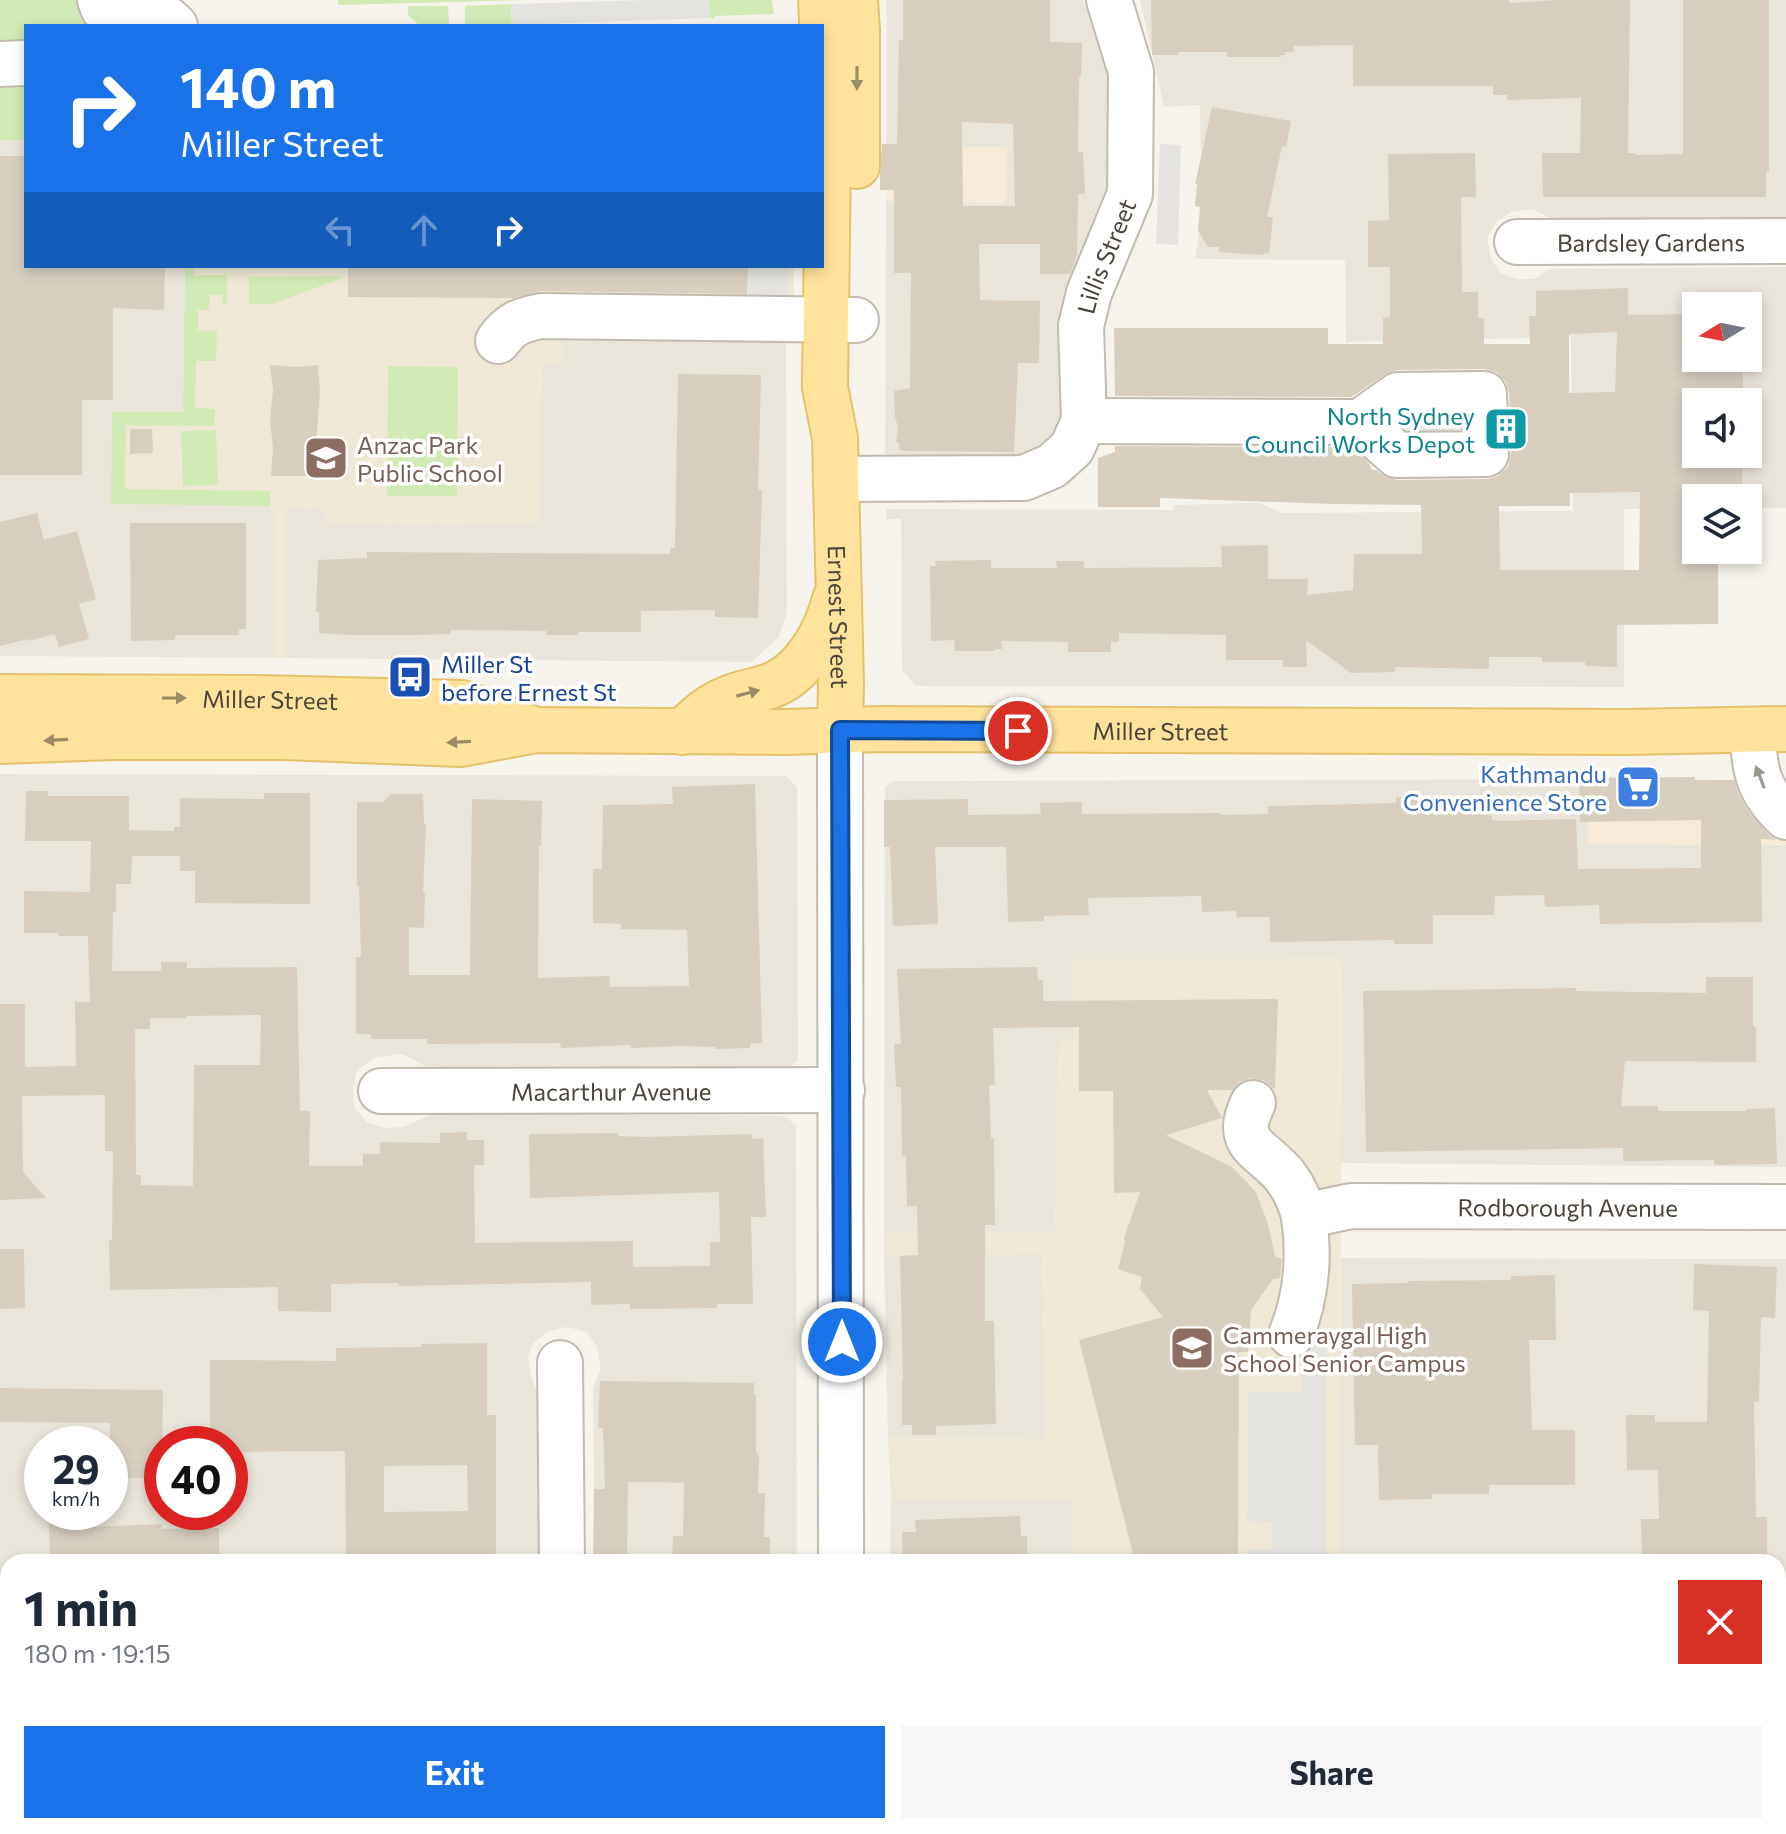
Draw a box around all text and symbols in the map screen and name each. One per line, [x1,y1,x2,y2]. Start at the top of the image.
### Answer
text: 140 m [180,51,336,120]
icon: right [48,56,152,160]
one-way arrow [851,66,863,91]
text: Miller Street [180,120,384,164]
street label: Lillis Street [1070,194,1141,317]
icon: left [318,208,362,252]
icon: ahead [402,208,446,252]
icon: right [486,208,530,252]
street label: Bardsley Gardens [1557,227,1745,256]
north arrow [1682,292,1762,372]
map controls [1682,292,1762,564]
button: sound [1682,388,1762,468]
place label: North Sydney Council Works Depot [1245,401,1475,458]
building icon: North Sydney Council Works Depot [1482,405,1530,453]
place label: Anzac Park Public School [357,430,503,487]
school or university icon: Anzac Park Public School [302,434,350,482]
button: layers [1682,484,1762,564]
street label: Ernest Street [823,545,856,689]
place label: Miller St before Ernest St [441,649,617,706]
bus stop icon: Miller St before Ernest St [386,653,434,701]
street label: Miller Street [202,683,339,714]
one-way arrow [735,686,760,698]
one-way arrow [162,692,187,704]
pin [984,697,1052,765]
icon: arrive [996,709,1040,753]
street label: Miller Street [1092,715,1229,745]
one-way arrow [43,733,68,746]
one-way arrow [446,736,471,749]
place label: Kathmandu Convenience Store [1403,759,1607,816]
supermarket icon: Kathmandu Convenience Store [1614,763,1662,811]
one-way arrow [1753,765,1766,789]
street label: Macarthur Avenue [511,1076,711,1105]
street label: Rodborough Avenue [1457,1192,1678,1221]
position arrow [800,1300,884,1384]
place label: Cammeraygal High School Senior Campus [1223,1320,1466,1377]
school or university icon: Cammeraygal High School Senior Campus [1168,1324,1216,1372]
speed limit sign: 40 [144,1426,248,1530]
text: 29 [52,1443,100,1492]
text: km/h [52,1486,100,1510]
text: 1 min [24,1577,138,1636]
button: close [1678,1580,1762,1664]
text: 180 m · 19:15 [24,1637,171,1668]
button: Exit [24,1726,885,1818]
button: Share [901,1726,1762,1818]

